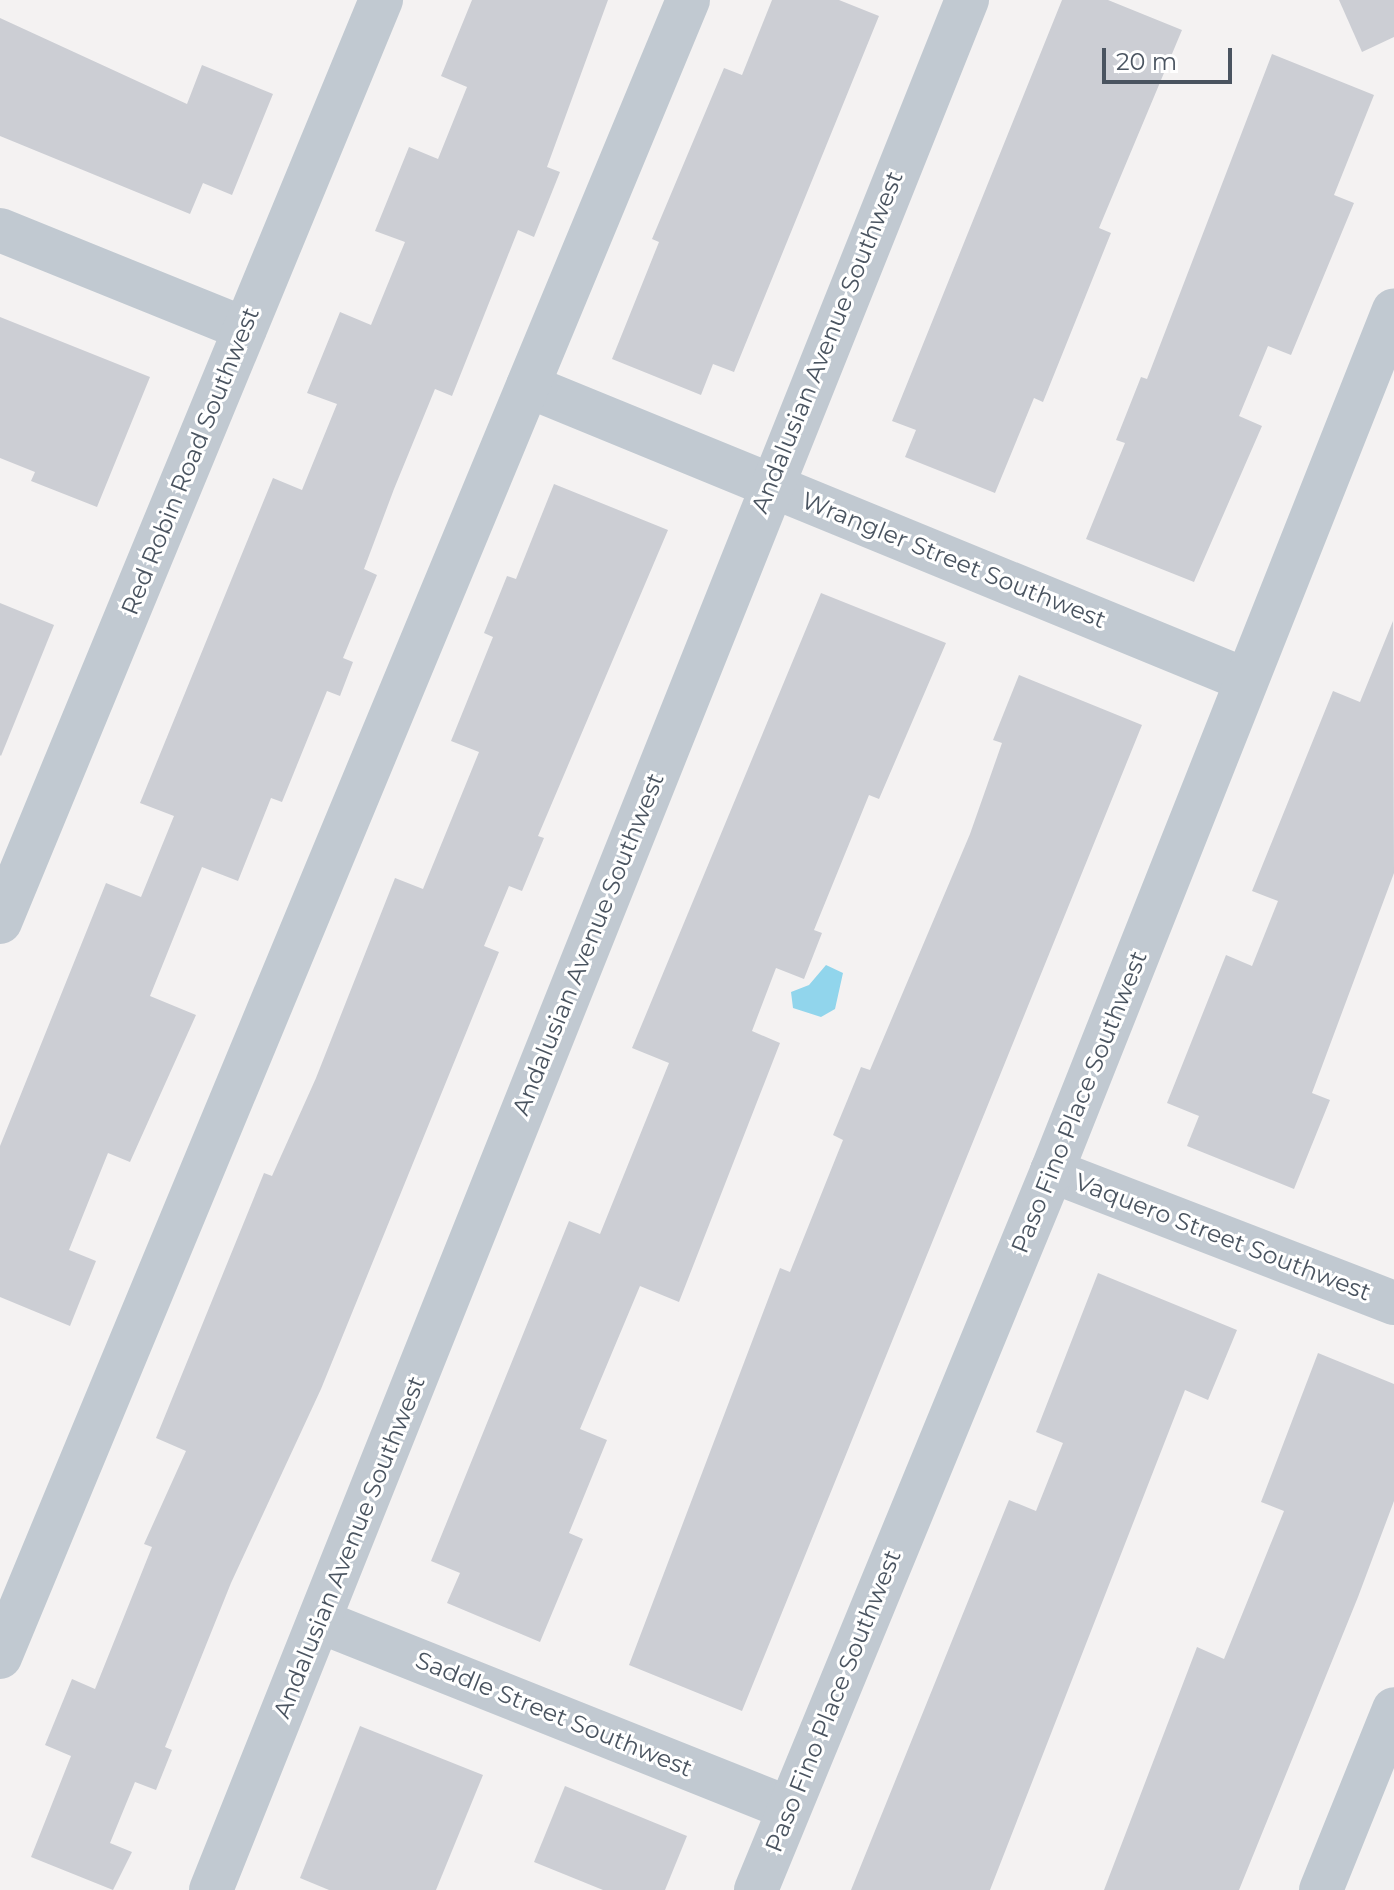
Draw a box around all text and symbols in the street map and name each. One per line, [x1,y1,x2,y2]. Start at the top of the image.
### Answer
scale bar [1106,32,1236,82]
text: 20 m [1116,47,1177,76]
street label: Andalusian Avenue Southwest [745,167,909,517]
street label: Red Robin Road Southwest [115,303,265,619]
street label: Wrangler Street Southwest [798,486,1110,634]
street label: Andalusian Avenue Southwest [506,769,670,1119]
street label: Paso Fino Place Southwest [1005,947,1153,1257]
street label: Vaquero Street Southwest [1071,1167,1375,1307]
street label: Andalusian Avenue Southwest [267,1372,431,1722]
street label: Paso Fino Place Southwest [759,1546,907,1856]
street label: Saddle Street Southwest [411,1645,697,1783]

